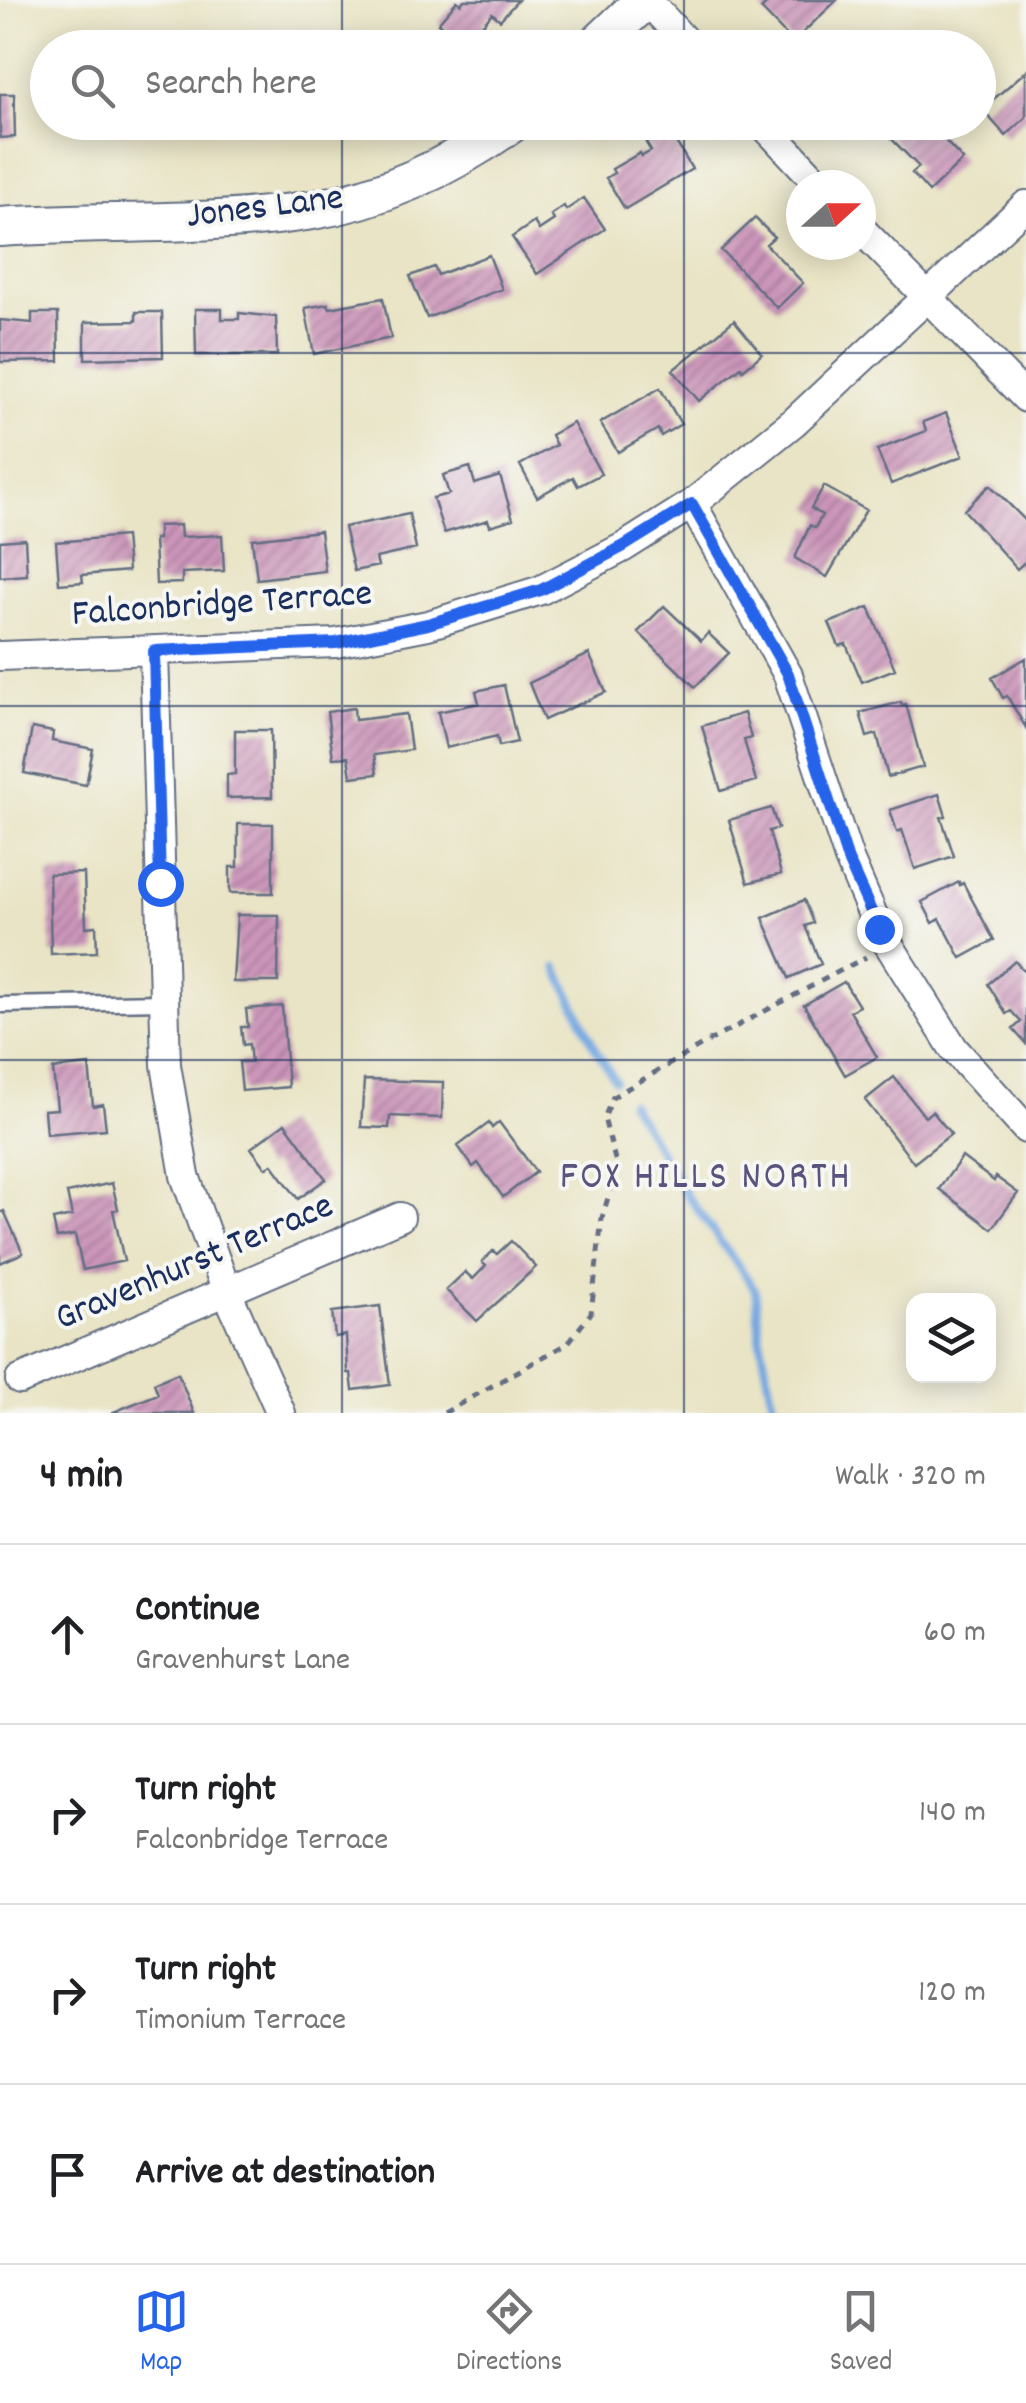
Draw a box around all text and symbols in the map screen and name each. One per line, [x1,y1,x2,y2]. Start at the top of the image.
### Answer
search box [30,30,996,140]
icon: search [65,58,120,113]
text: Search here [145,58,317,113]
north arrow [786,170,876,260]
street label: Jones Lane [184,172,346,246]
street label: Falconbridge Terrace [70,568,374,644]
route start [138,861,184,907]
route end [857,907,903,953]
district label: FOX HILLS NORTH [560,1151,852,1208]
street label: Gravenhurst Terrace [47,1181,343,1347]
map controls [906,1293,996,1383]
button: layers [906,1293,996,1383]
text: 4 min [40,1448,123,1508]
text: Walk · 320 m [835,1455,986,1501]
text: Continue [135,1584,260,1639]
icon: ahead [40,1607,95,1662]
text: 60 m [924,1611,986,1657]
text: Gravenhurst Lane [135,1639,350,1685]
text: Turn right [135,1764,276,1819]
icon: right [40,1787,95,1842]
text: 140 m [919,1791,986,1837]
text: Falconbridge Terrace [135,1819,388,1865]
text: Turn right [135,1944,276,1999]
icon: right [40,1967,95,2022]
text: 120 m [918,1971,986,2017]
text: Timonium Terrace [135,1999,346,2045]
icon: arrive [40,2147,95,2202]
text: Arrive at destination [135,2147,435,2202]
tab: Map [134,2284,189,2384]
tab: Directions [456,2284,562,2384]
tab: Saved [830,2284,892,2384]

